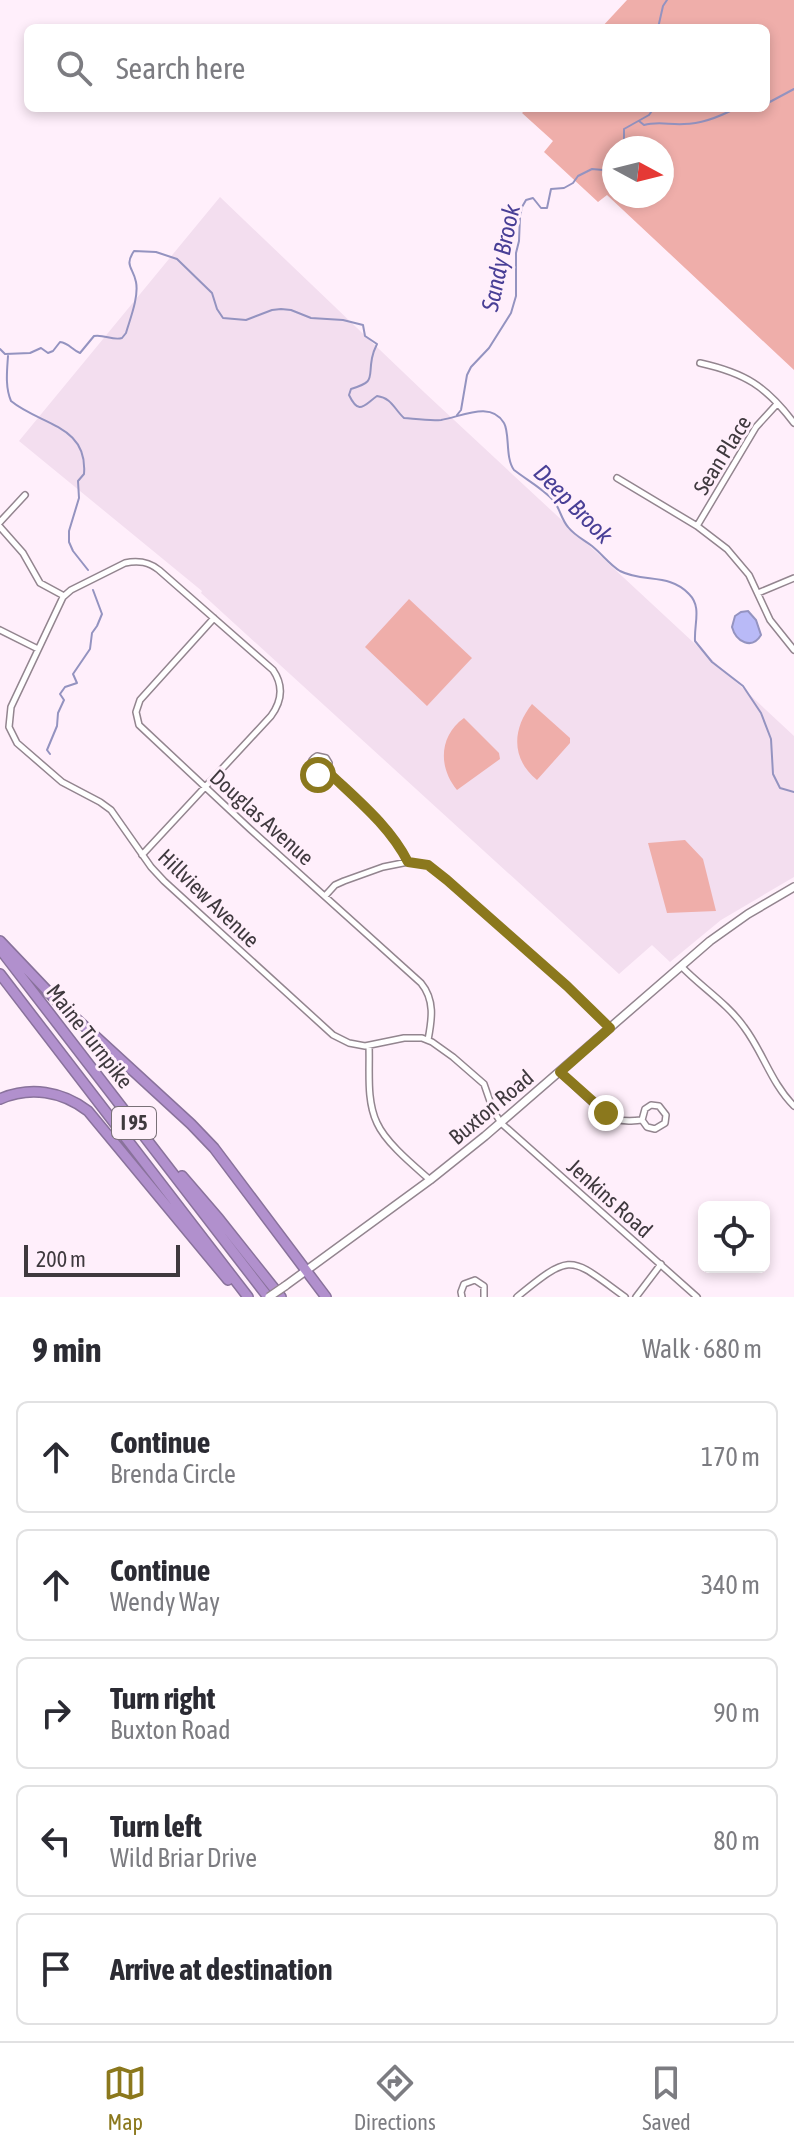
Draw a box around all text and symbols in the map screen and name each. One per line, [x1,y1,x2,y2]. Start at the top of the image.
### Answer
search box [24,24,770,112]
icon: search [52,46,96,90]
text: Search here [116,51,245,85]
north arrow [602,136,674,208]
water label: Sandy Brook [476,202,525,315]
street label: Sean Place [688,411,756,499]
water label: Deep Brook [528,459,619,549]
route start [300,757,336,793]
street label: Douglas Avenue [205,764,319,870]
street label: Hillview Avenue [153,843,265,953]
street label: Maine Turnpike [41,979,139,1093]
street label: Buxton Road [444,1064,538,1150]
route end [588,1095,624,1131]
road number: I 95 [112,1107,156,1139]
street label: Jenkins Road [562,1153,658,1243]
map controls [698,1201,770,1273]
button: locate [698,1201,770,1273]
scale bar [24,1241,180,1277]
text: 200 m [36,1246,86,1272]
text: 9 min [32,1330,101,1369]
text: Walk · 680 m [642,1334,762,1364]
text: Continue [110,1425,210,1459]
icon: ahead [34,1435,78,1479]
text: 170 m [701,1442,760,1472]
text: Brenda Circle [110,1459,236,1489]
text: Continue [110,1553,210,1587]
icon: ahead [34,1563,78,1607]
text: 340 m [701,1570,760,1600]
text: Wendy Way [110,1587,220,1617]
text: Turn right [110,1681,216,1715]
icon: right [34,1691,78,1735]
text: 90 m [713,1698,760,1728]
text: Buxton Road [110,1715,231,1745]
text: Turn left [110,1809,202,1843]
icon: left [34,1819,78,1863]
text: 80 m [713,1826,760,1856]
text: Wild Briar Drive [110,1843,257,1873]
icon: arrive [34,1947,78,1991]
text: Arrive at destination [110,1952,332,1986]
tab: Map [103,2061,147,2135]
tab: Directions [354,2061,436,2135]
tab: Saved [642,2061,691,2135]

